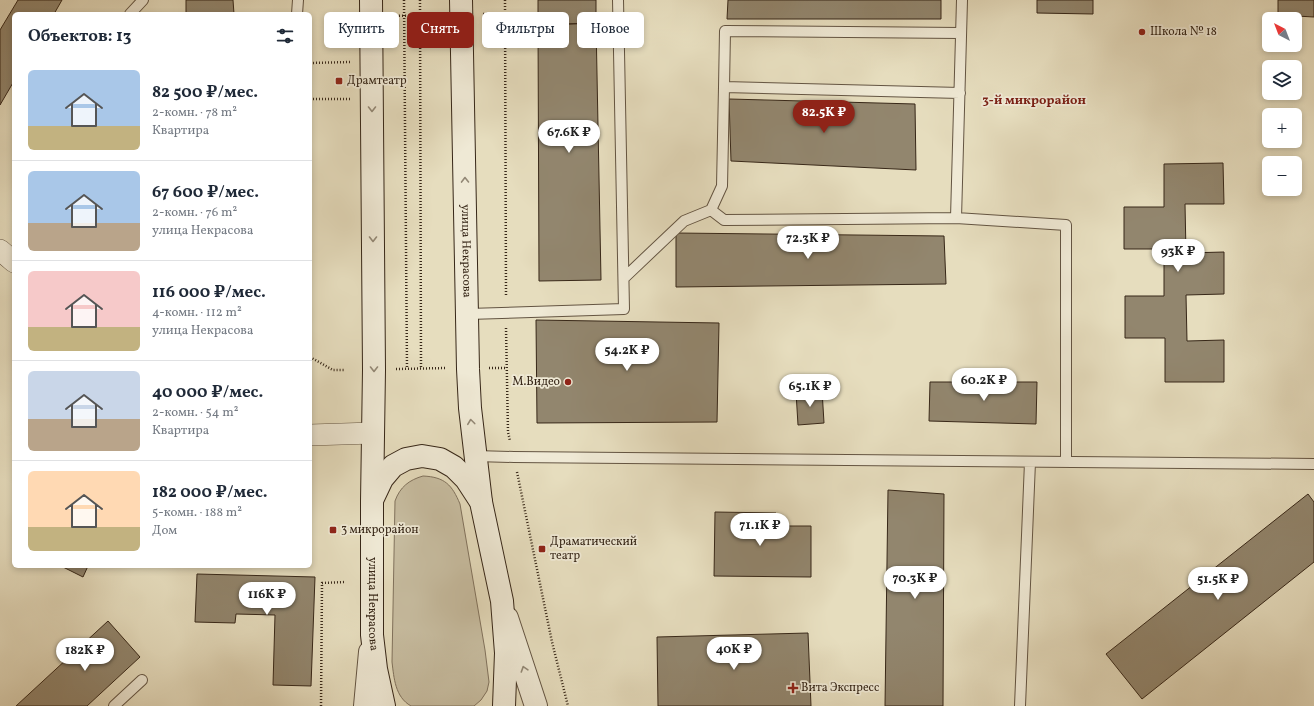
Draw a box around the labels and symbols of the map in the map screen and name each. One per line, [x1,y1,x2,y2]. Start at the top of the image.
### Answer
north arrow [1262,12,1302,52]
place label: Школа № 18 [1150,24,1217,40]
marker: Школа № 18 [1137,27,1147,37]
place label: Драмтеатр [347,73,407,89]
marker: Драмтеатр [334,76,344,86]
district label: 3-й микрорайон [982,92,1086,110]
pin: 82.5K ₽ [787,100,861,134]
one-way arrow [368,106,376,112]
pin: 67.6K ₽ [532,120,606,154]
one-way arrow [461,177,469,183]
street label: улица Некрасова [457,204,475,298]
pin: 72.3K ₽ [771,226,845,260]
one-way arrow [369,236,377,242]
pin: 93K ₽ [1150,239,1206,273]
pin: 54.2K ₽ [590,338,664,372]
one-way arrow [370,366,378,372]
pin: 60.2K ₽ [947,368,1021,402]
place label: М.Видео [512,374,560,390]
pin: 65.1K ₽ [773,374,847,408]
marker: М.Видео [563,377,573,387]
one-way arrow [467,419,476,425]
pin: 71.1K ₽ [723,513,797,547]
place label: 3 микрорайон [341,522,419,538]
marker: 3 микрорайон [328,525,338,535]
place label: Драматический театр [550,534,637,564]
marker: Драматический театр [537,544,547,554]
street label: улица Некрасова [364,557,382,652]
pin: 70.3K ₽ [878,566,952,600]
pin: 51.5K ₽ [1181,567,1255,601]
pin: 116K ₽ [234,582,300,616]
pin: 40K ₽ [706,637,762,671]
pin: 182K ₽ [52,638,118,672]
one-way arrow [520,666,529,673]
place label: Вита Экспресс [801,680,879,696]
marker: Вита Экспресс [788,683,798,693]

